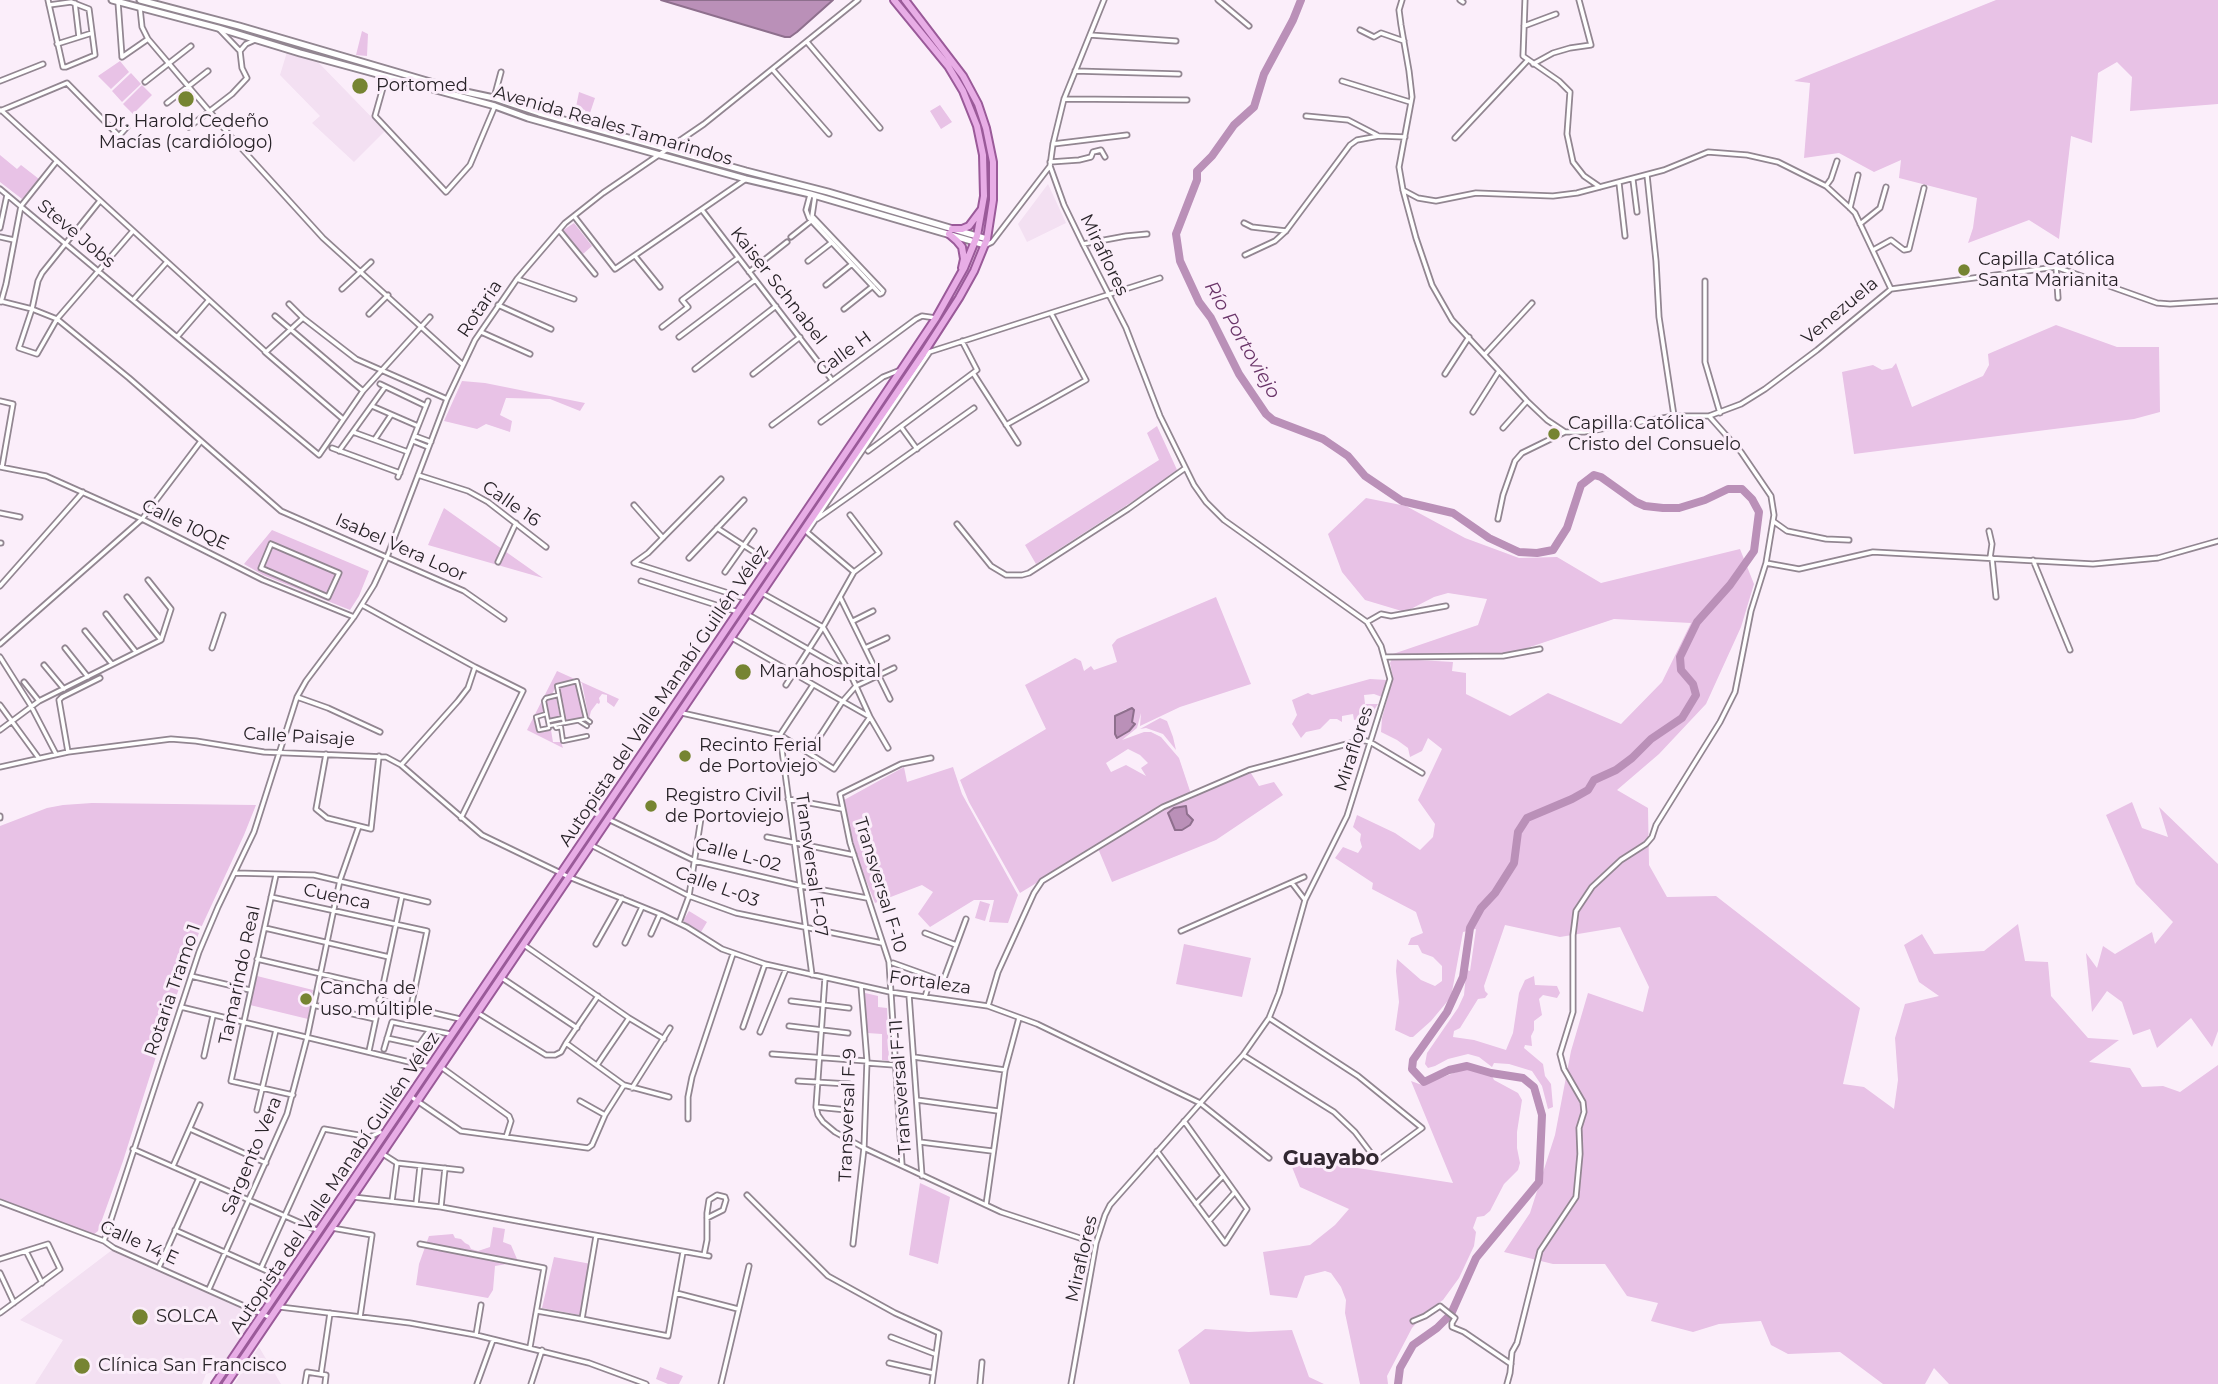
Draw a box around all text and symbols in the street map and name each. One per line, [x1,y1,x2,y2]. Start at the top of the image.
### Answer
place label: Portomed [376,75,468,97]
marker: Portomed [350,76,370,96]
street label: Avenida Reales Tamarindos [491,82,735,170]
marker: Dr. Harold Cedeño Macías (cardiólogo) [176,89,196,109]
place label: Dr. Harold Cedeño Macías (cardiólogo) [99,111,273,154]
street label: Steve Jobs [33,195,119,273]
street label: Miraflores [1075,211,1133,299]
street label: Kaiser Schnabel [725,223,831,349]
place label: Capilla Católica Santa Marianita [1978,249,2119,292]
marker: Capilla Católica Santa Marianita [1956,262,1972,278]
street label: Venezuela [1797,273,1883,349]
street label: Rotaria [453,276,507,342]
water label: Río Portoviejo [1199,277,1285,403]
street label: Calle H [812,327,876,381]
place label: Capilla Católica Cristo del Consuelo [1568,413,1741,456]
marker: Capilla Católica Cristo del Consuelo [1546,426,1562,442]
street label: Calle 16 [478,476,544,532]
street label: Calle 10QE [138,495,232,555]
street label: Isabel Vera Loor [332,509,470,587]
street label: Autopista del Valle Manabí Guillén Vélez [555,541,773,851]
place label: Manahospital [759,661,881,683]
marker: Manahospital [733,662,753,682]
street label: Miraflores [1330,704,1378,794]
street label: Calle Paisaje [243,723,355,751]
place label: Recinto Ferial de Portoviejo [699,735,822,778]
marker: Recinto Ferial de Portoviejo [677,748,693,764]
place label: Registro Civil de Portoviejo [665,785,784,828]
street label: Transversal F-07 [790,792,832,938]
marker: Registro Civil de Portoviejo [643,798,659,814]
street label: Transversal F-10 [849,815,911,955]
street label: Calle L-02 [693,833,783,877]
street label: Calle L-03 [672,862,762,912]
street label: Cuenca [301,879,373,915]
street label: Tamarindo Real [215,904,265,1046]
street label: Rotaria Tramo 1 [140,921,206,1059]
street label: Fortaleza [887,967,973,999]
place label: Cancha de uso múltiple [320,978,433,1020]
marker: Cancha de uso múltiple [298,991,314,1007]
street label: Transversal F-11 [886,1019,916,1155]
street label: Autopista del Valle Manabí Guillén Vélez [226,1028,444,1338]
street label: Transversal F-9 [835,1048,861,1182]
street label: Sargento Vera [217,1094,287,1218]
district label: Guayabo [1283,1146,1379,1172]
street label: Miraflores [1062,1214,1102,1304]
street label: Calle 14 E [96,1216,182,1270]
place label: SOLCA [156,1306,218,1328]
marker: SOLCA [130,1307,150,1327]
place label: Clínica San Francisco [98,1355,287,1377]
marker: Clínica San Francisco [72,1356,92,1376]

